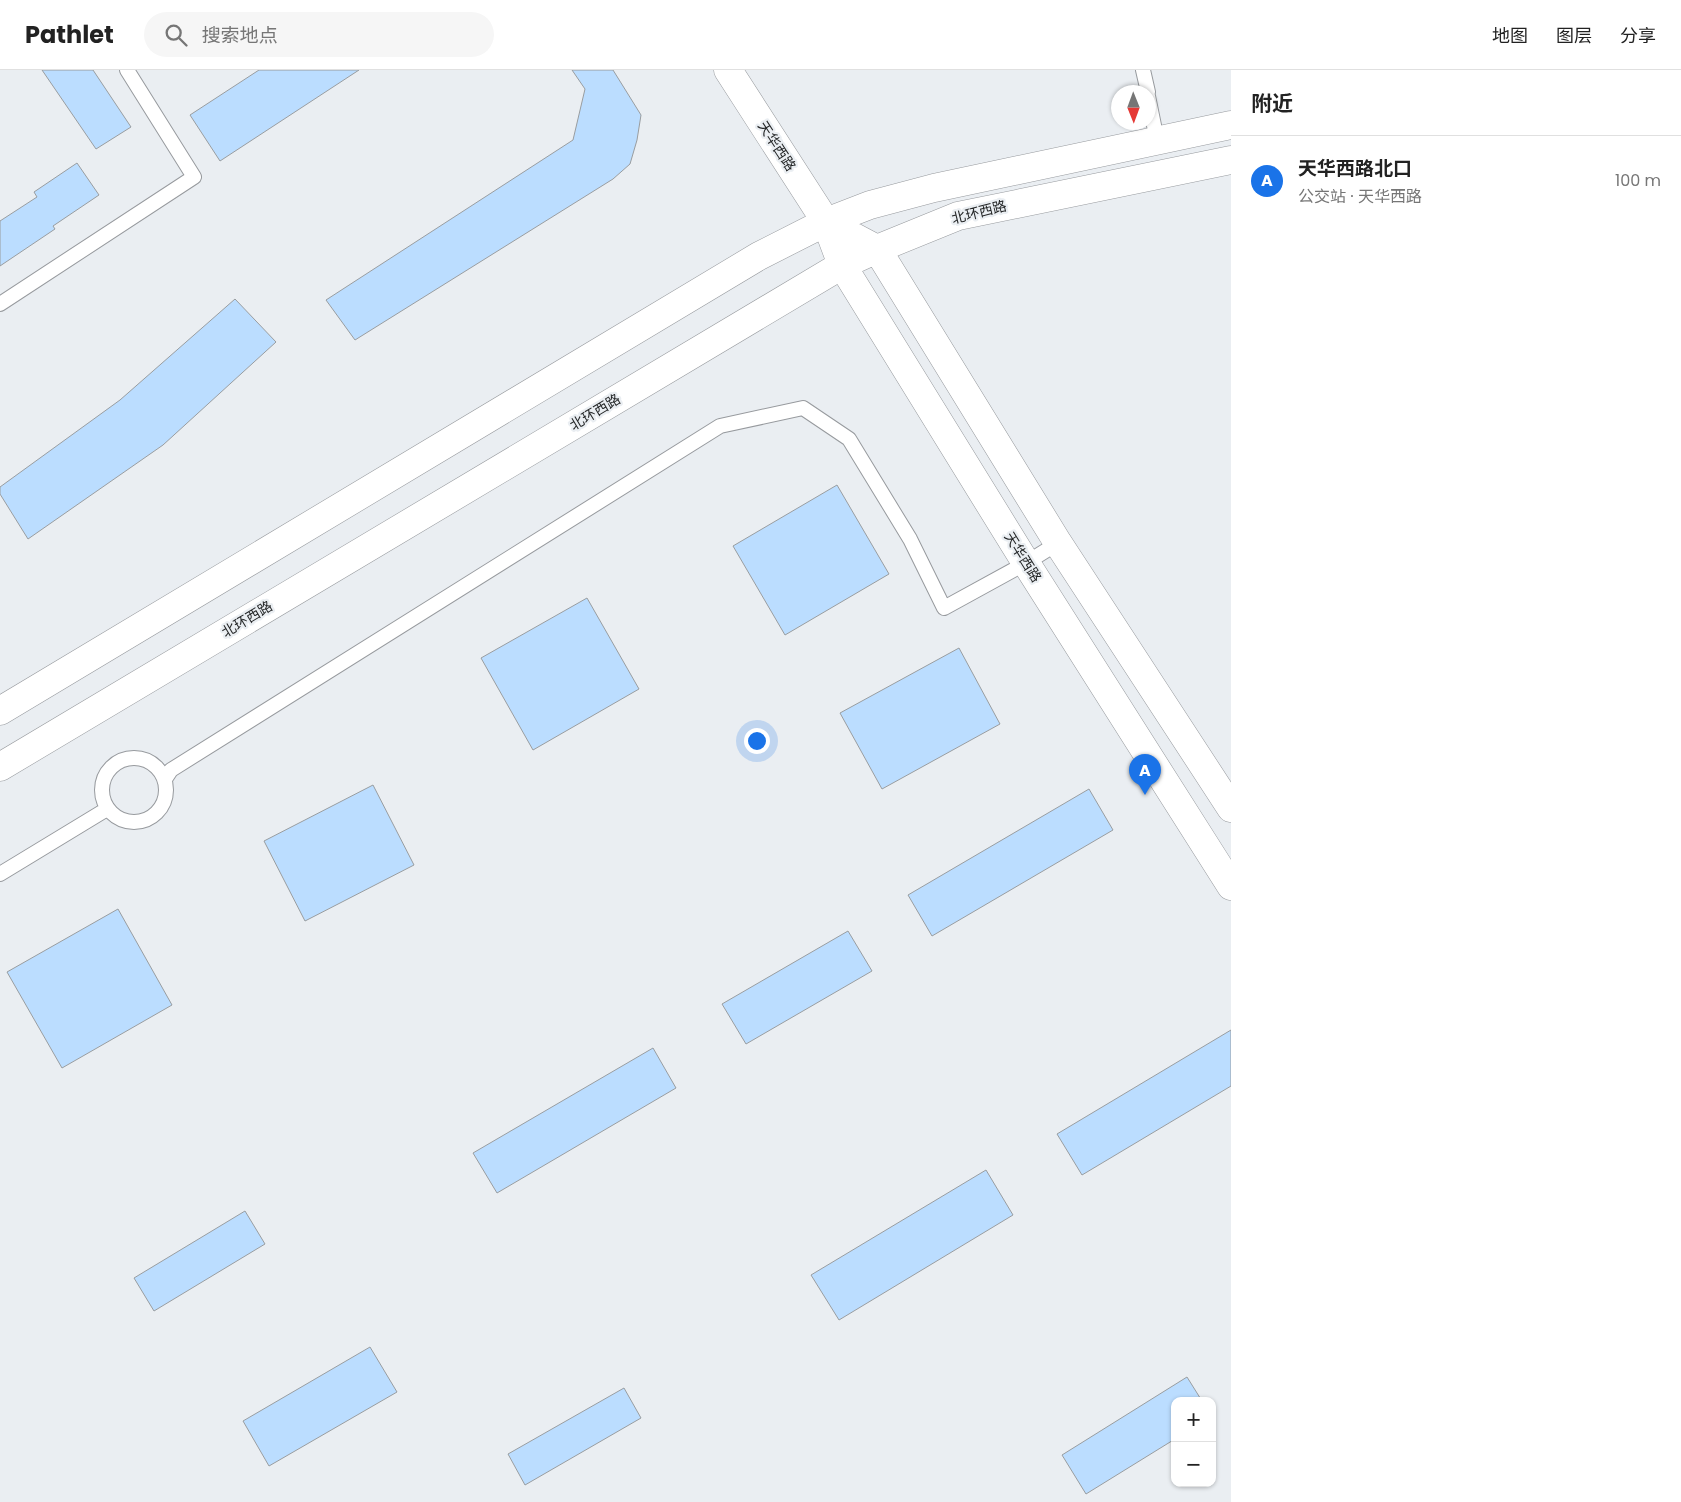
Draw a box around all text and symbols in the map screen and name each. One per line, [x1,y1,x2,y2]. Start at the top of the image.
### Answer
search box [144,12,494,57]
text: Pathlet [25,18,114,51]
icon: search [162,21,190,49]
text: 搜索地点 [202,22,278,49]
text: 地图 [1492,23,1528,48]
text: 图层 [1556,23,1592,48]
text: 分享 [1620,23,1656,48]
north arrow [1111,85,1156,130]
text: 附近 [1251,89,1293,118]
street label: 天华西路 [753,117,801,175]
text: 天华西路北口 [1298,155,1412,182]
text: A [1261,169,1273,192]
text: 100 m [1615,169,1661,192]
text: 公交站 · 天华西路 [1298,185,1422,208]
street label: 北环西路 [949,196,1009,228]
street label: 北环西路 [566,389,624,435]
street label: 天华西路 [1000,528,1046,586]
street label: 北环西路 [218,596,276,642]
your location [744,728,770,754]
pin: A [1129,754,1161,795]
map controls [1171,1397,1216,1487]
button: + [1171,1397,1216,1442]
button: − [1171,1442,1216,1487]

